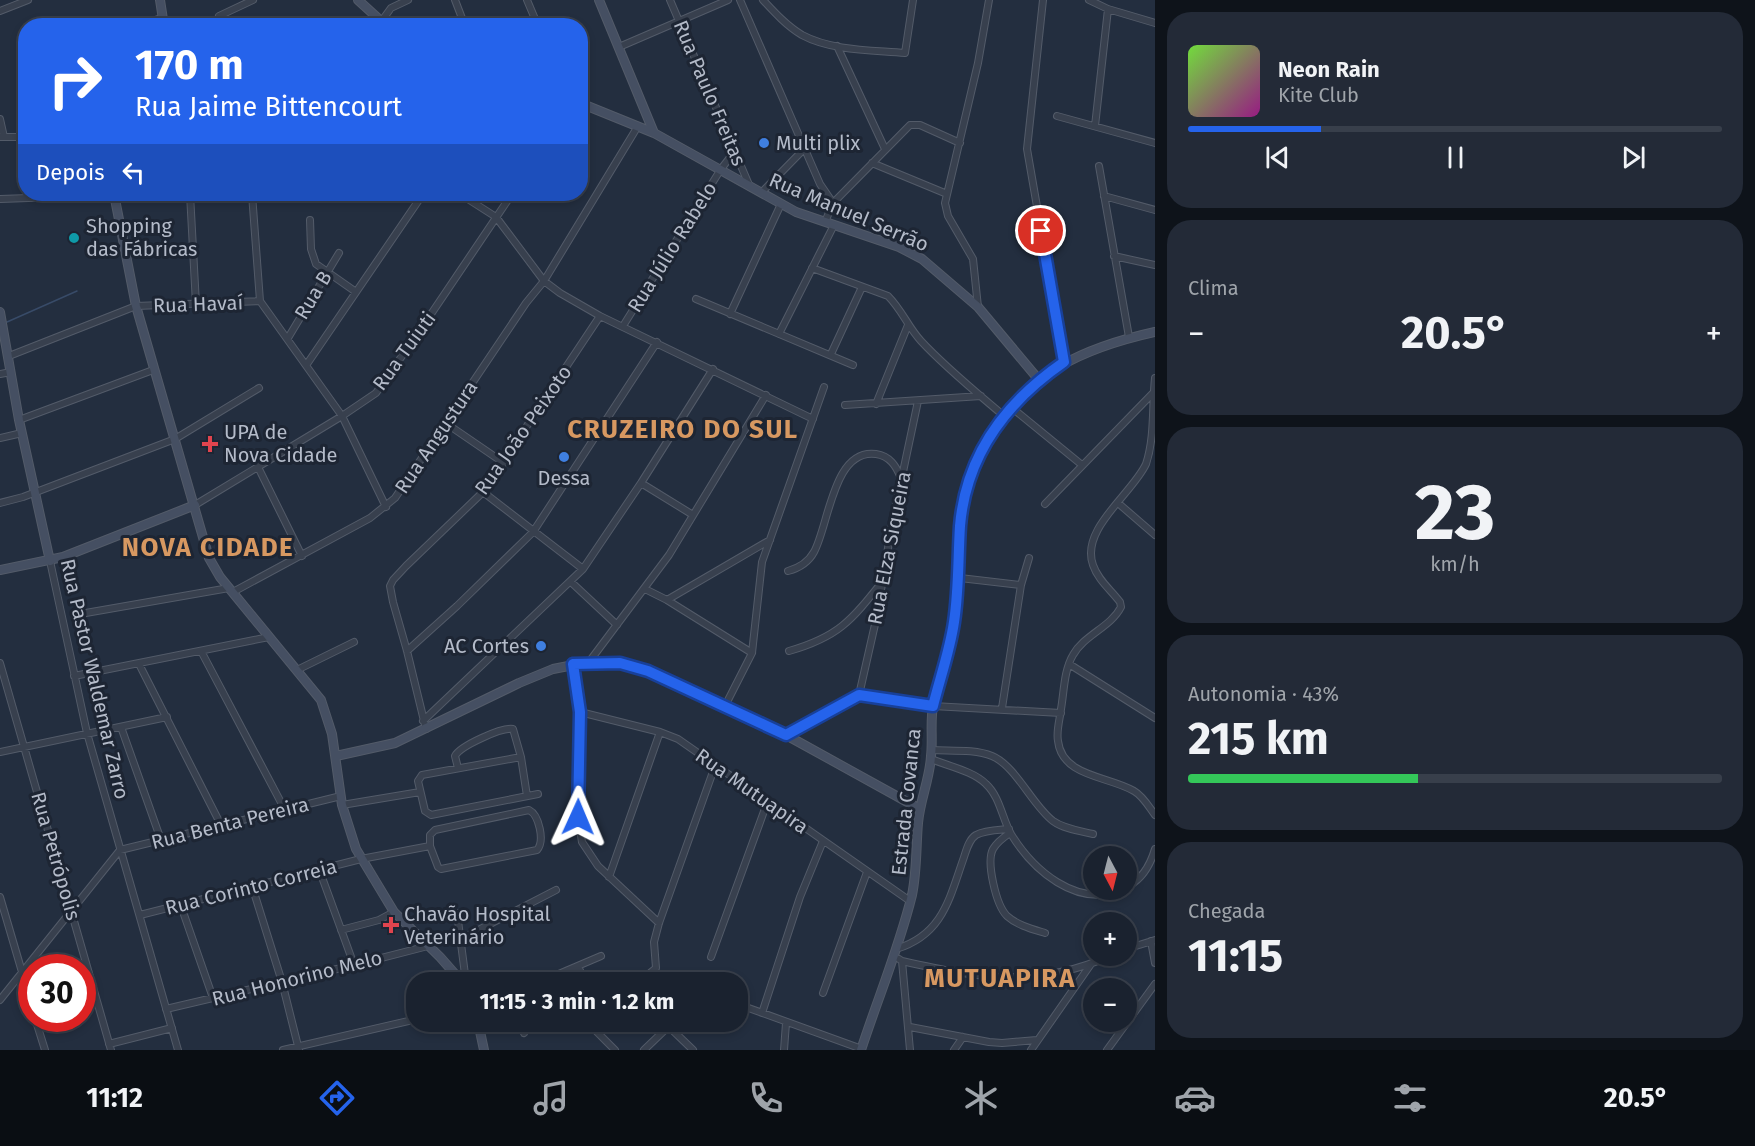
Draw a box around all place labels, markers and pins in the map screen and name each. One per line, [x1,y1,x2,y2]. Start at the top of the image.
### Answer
place label: Multi plix [776,131,861,155]
marker: Multi plix [757,136,771,150]
pin [1015,205,1066,256]
place label: Shopping das Fábricas [86,214,197,261]
marker: Shopping das Fábricas [67,231,81,245]
place label: UPA de Nova Cidade [224,420,338,467]
marker: UPA de Nova Cidade [201,435,219,453]
marker: Dessa [557,450,571,464]
place label: Dessa [538,466,590,490]
place label: AC Cortes [444,634,529,658]
marker: AC Cortes [534,639,548,653]
place label: Chavão Hospital Veterinário [404,902,551,949]
marker: Chavão Hospital Veterinário [382,916,400,934]

